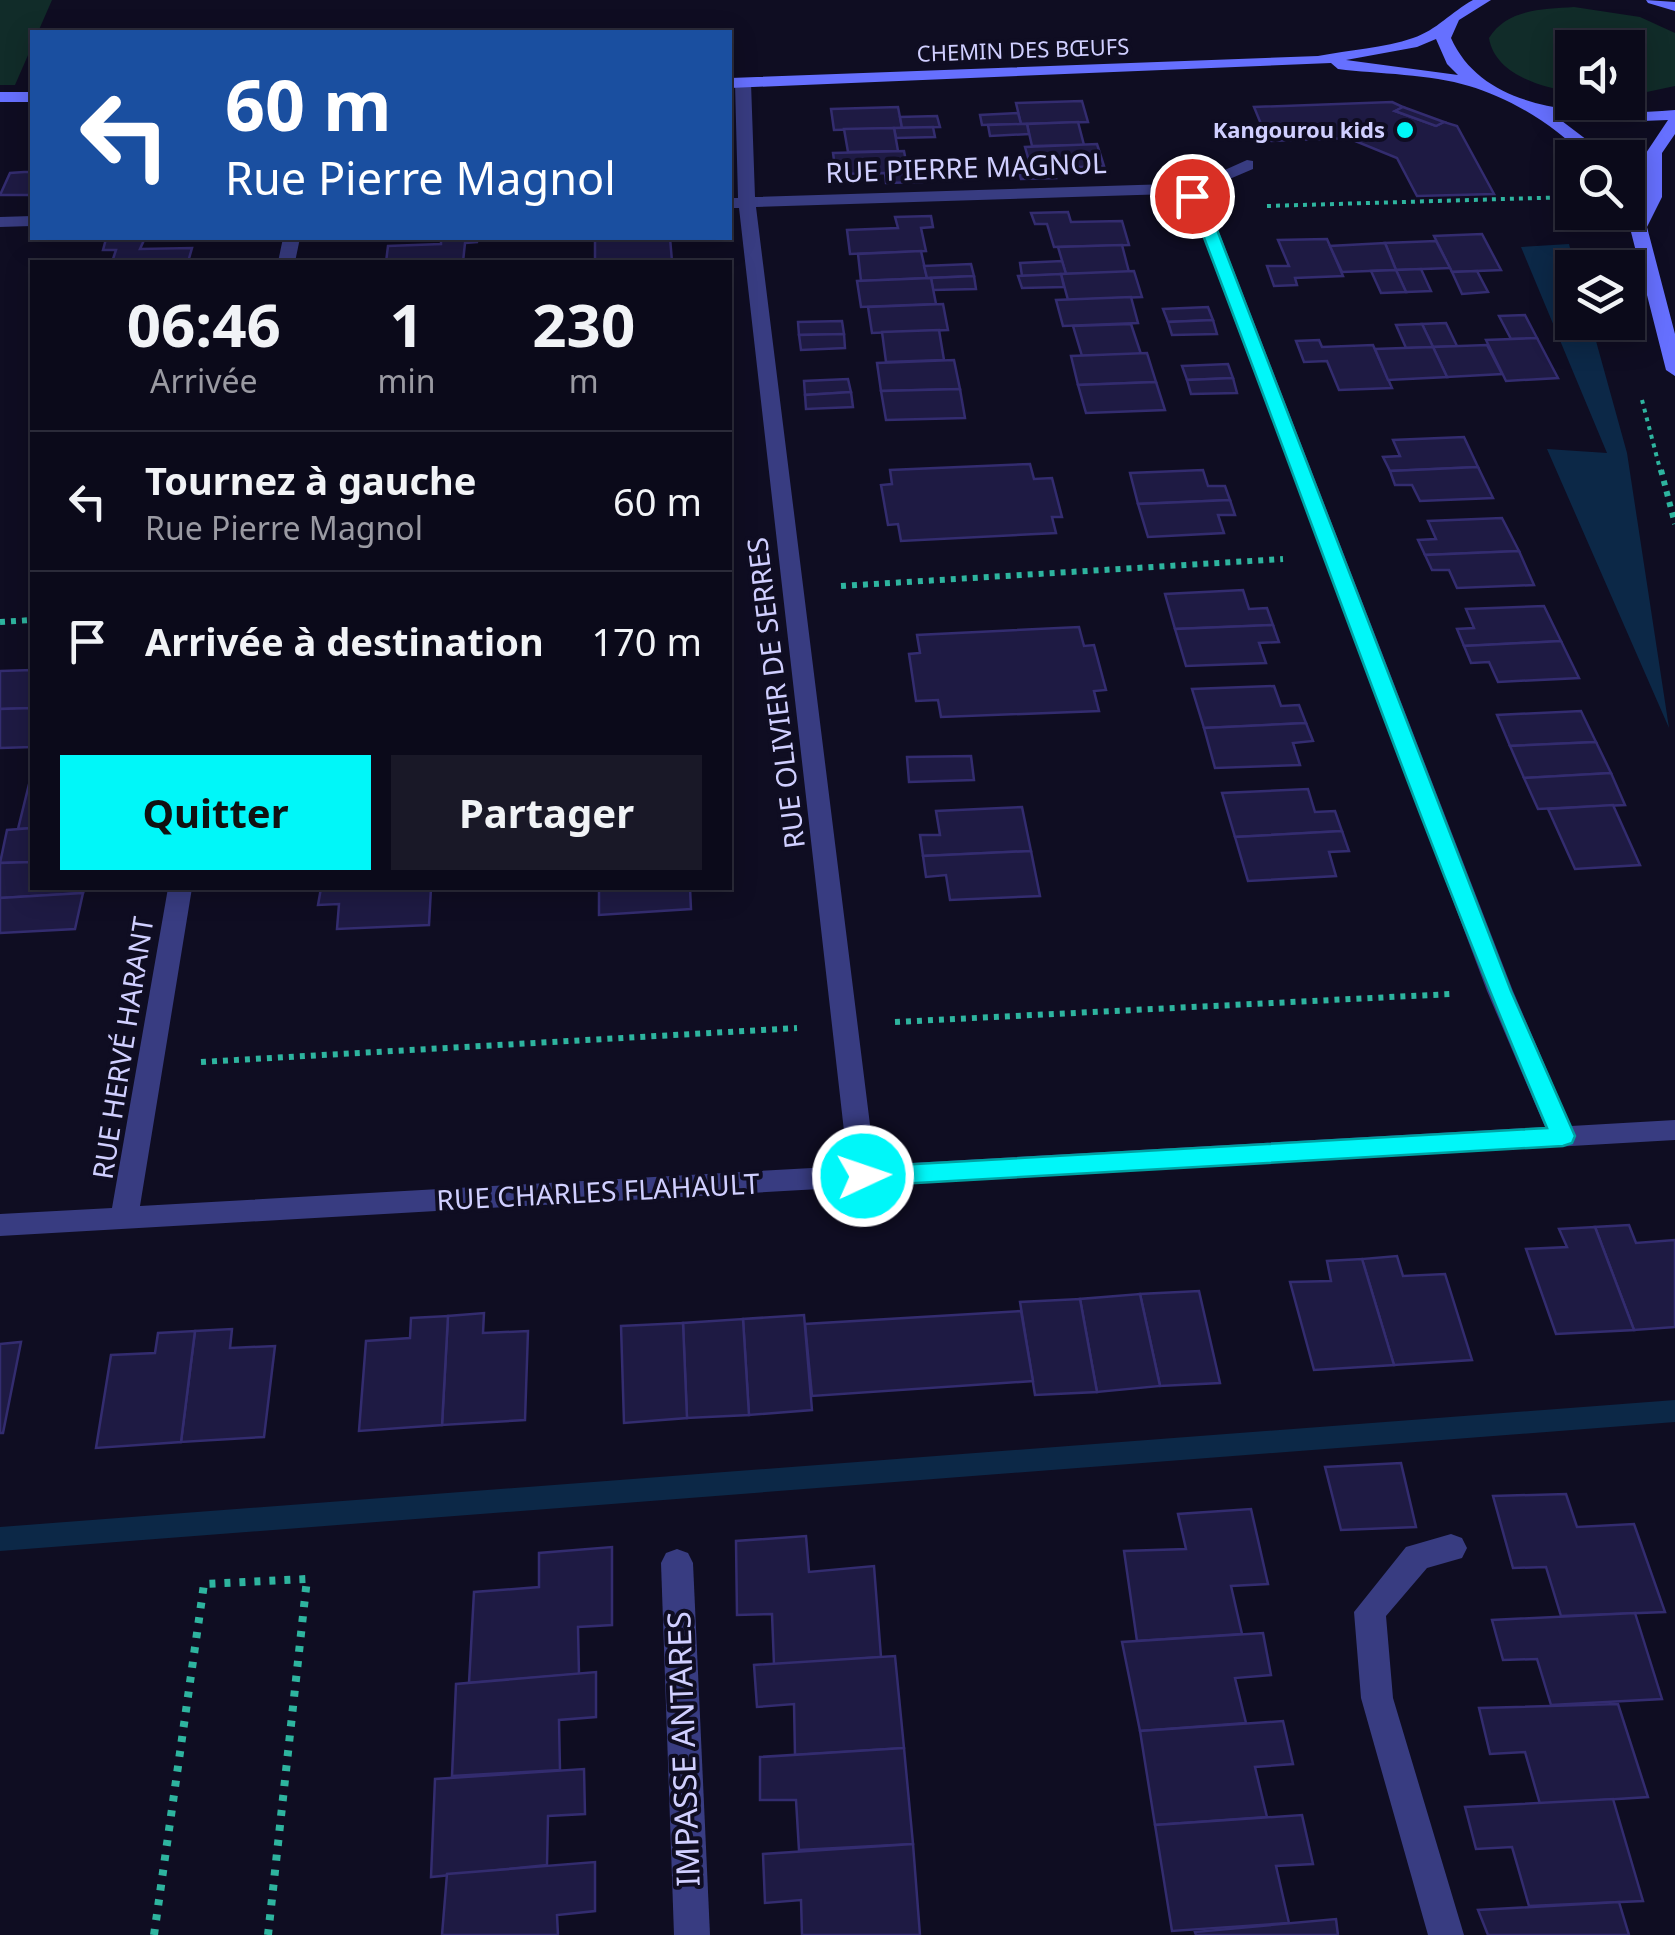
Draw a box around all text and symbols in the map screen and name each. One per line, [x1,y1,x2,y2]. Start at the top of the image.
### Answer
street label: CHEMIN DES BŒUFS [916,30,1130,68]
map controls [1555,30,1645,340]
button: sound [1555,30,1645,120]
text: 60 m [225,56,392,152]
icon: left [60,70,190,200]
place label: Kangourou kids [1213,114,1385,144]
marker: Kangourou kids [1394,119,1416,141]
button: search [1555,140,1645,230]
street label: RUE PIERRE MAGNOL [825,143,1107,191]
text: Rue Pierre Magnol [225,147,616,208]
pin [1150,154,1235,239]
icon: arrive [1165,169,1220,224]
button: layers [1555,250,1645,340]
text: 06:46 [127,283,281,365]
text: 1 [389,283,424,365]
text: 230 [532,283,635,365]
text: Arrivée [150,359,258,402]
text: min [378,359,436,402]
text: m [569,359,599,402]
text: Tournez à gauche [145,454,476,506]
icon: left [60,474,115,529]
text: 60 m [613,475,702,527]
text: Rue Pierre Magnol [145,506,423,549]
street label: RUE OLIVIER DE SERRES [737,535,813,851]
icon: arrive [60,614,115,669]
text: Arrivée à destination [145,615,544,667]
text: 170 m [591,615,702,667]
button: Quitter [60,755,371,870]
button: Partager [391,755,702,870]
street label: RUE HERVÉ HARANT [83,914,162,1182]
position arrow [811,1124,915,1228]
street label: RUE CHARLES FLAHAULT [436,1164,761,1218]
street label: IMPASSE ANTARES [656,1611,709,1887]

